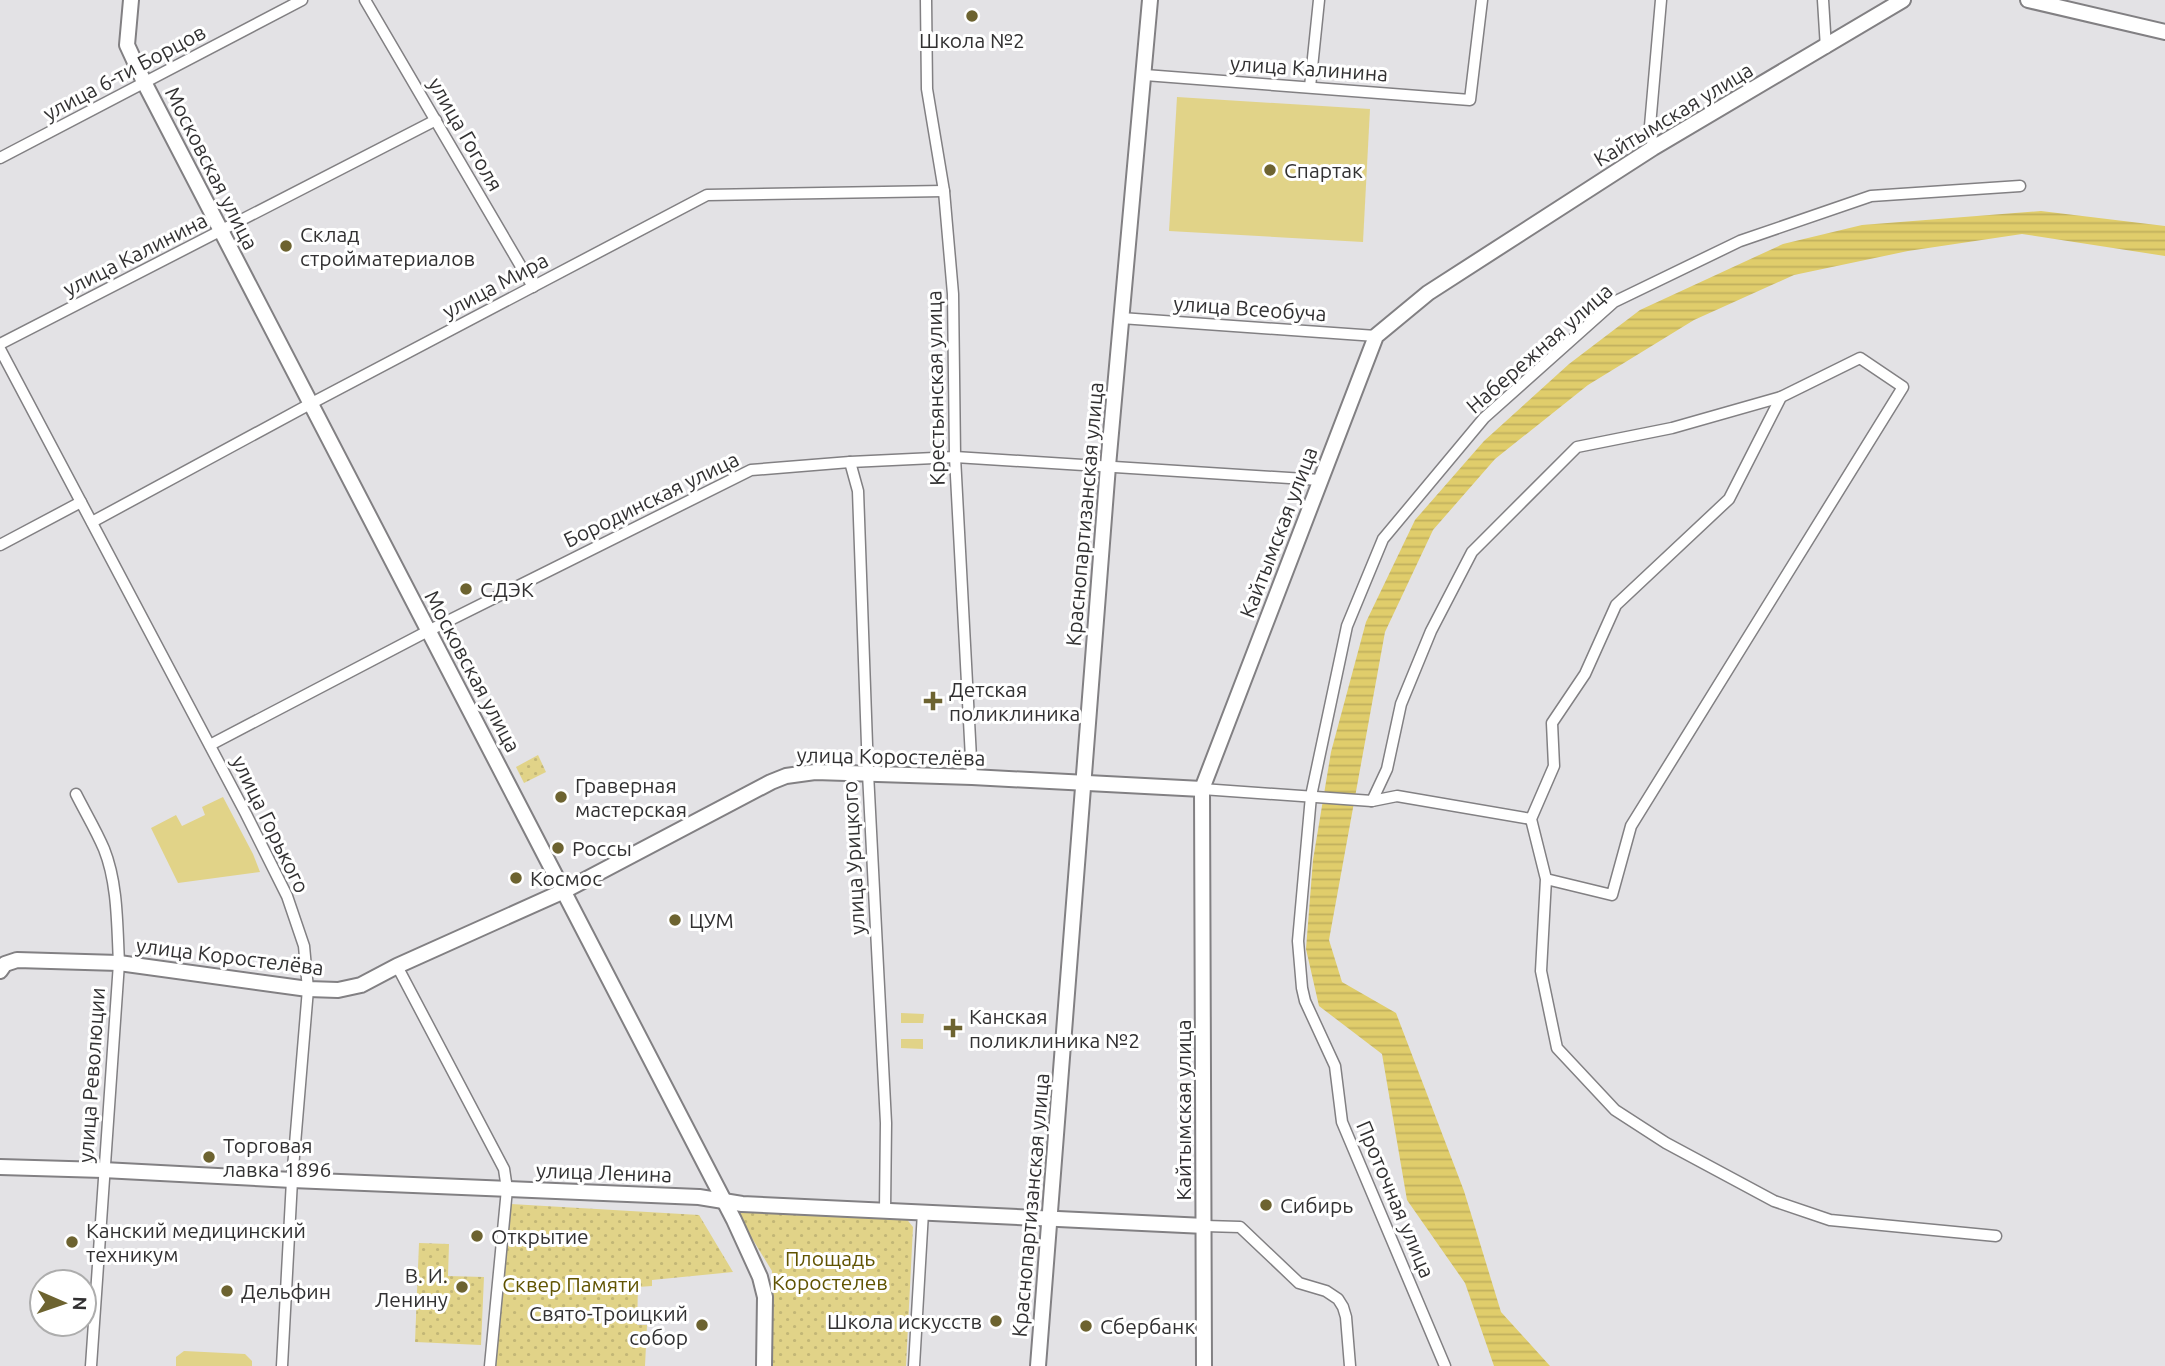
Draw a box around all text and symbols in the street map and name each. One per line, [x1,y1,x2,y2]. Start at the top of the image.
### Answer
marker: Школа №2 [964,8,980,24]
street label: улица 6-ти Борцов [39,19,209,125]
place label: Школа №2 [919,28,1025,52]
street label: улица Калинина [1229,51,1389,85]
street label: Кайтымская улица [1589,57,1757,171]
street label: улица Гоголя [424,73,508,195]
street label: Московская улица [161,83,263,253]
place label: Спартак [1284,158,1363,182]
marker: Спартак [1262,162,1278,178]
street label: улица Калинина [59,207,211,301]
place label: Склад стройматериалов [300,222,475,270]
marker: Склад стройматериалов [278,238,294,254]
street label: улица Мира [438,247,552,323]
street label: Набережная улица [1461,278,1617,418]
street label: Крестьянская улица [921,290,949,486]
street label: улица Всеобуча [1173,291,1327,325]
street label: Краснопартизанская улица [1060,381,1108,647]
street label: Кайтымская улица [1234,443,1322,621]
street label: Бородинская улица [560,446,742,552]
place label: СДЭК [480,577,534,601]
marker: СДЭК [458,581,474,597]
street label: Московская улица [420,586,526,756]
place label: Детская поликлиника [949,677,1080,725]
marker: Детская поликлиника [923,691,943,711]
street label: улица Коростелёва [796,742,986,770]
street label: улица Горького [227,752,315,896]
place label: Граверная мастерская [575,773,687,821]
street label: улица Урицкого [837,780,869,936]
marker: Граверная мастерская [553,789,569,805]
place label: Россы [572,836,632,860]
marker: Россы [550,840,566,856]
place label: Космос [530,866,602,890]
marker: Космос [508,870,524,886]
place label: ЦУМ [689,908,734,932]
marker: ЦУМ [667,912,683,928]
street label: улица Коростелёва [135,933,325,979]
street label: улица Революции [73,986,109,1164]
place label: Канская поликлиника №2 [969,1004,1140,1052]
marker: Канская поликлиника №2 [943,1018,963,1038]
street label: Кайтымская улица [1171,1019,1195,1201]
street label: Краснопартизанская улица [1006,1072,1054,1338]
street label: Проточная улица [1352,1117,1440,1281]
place label: Торговая лавка 1896 [223,1133,331,1181]
marker: Торговая лавка 1896 [201,1149,217,1165]
street label: улица Ленина [536,1158,672,1186]
place label: Сибирь [1280,1193,1353,1217]
marker: Сибирь [1258,1197,1274,1213]
place label: Канский медицинский техникум [86,1218,306,1266]
place label: Открытие [491,1224,589,1248]
marker: Открытие [469,1228,485,1244]
marker: Канский медицинский техникум [64,1234,80,1250]
park label: Площадь Коростелев [772,1246,888,1294]
place label: В. И. Ленину [375,1263,448,1311]
north arrow [28,1268,98,1338]
park label: Сквер Памяти [502,1272,640,1296]
place label: Дельфин [241,1279,331,1303]
marker: В. И. Ленину [454,1279,470,1295]
marker: Дельфин [219,1283,235,1299]
text: N [69,1296,91,1311]
place label: Свято-Троицкий собор [529,1301,688,1349]
place label: Школа искусств [827,1309,982,1333]
marker: Школа искусств [988,1313,1004,1329]
place label: Сбербанк [1100,1314,1195,1338]
marker: Свято-Троицкий собор [694,1317,710,1333]
marker: Сбербанк [1078,1318,1094,1334]

